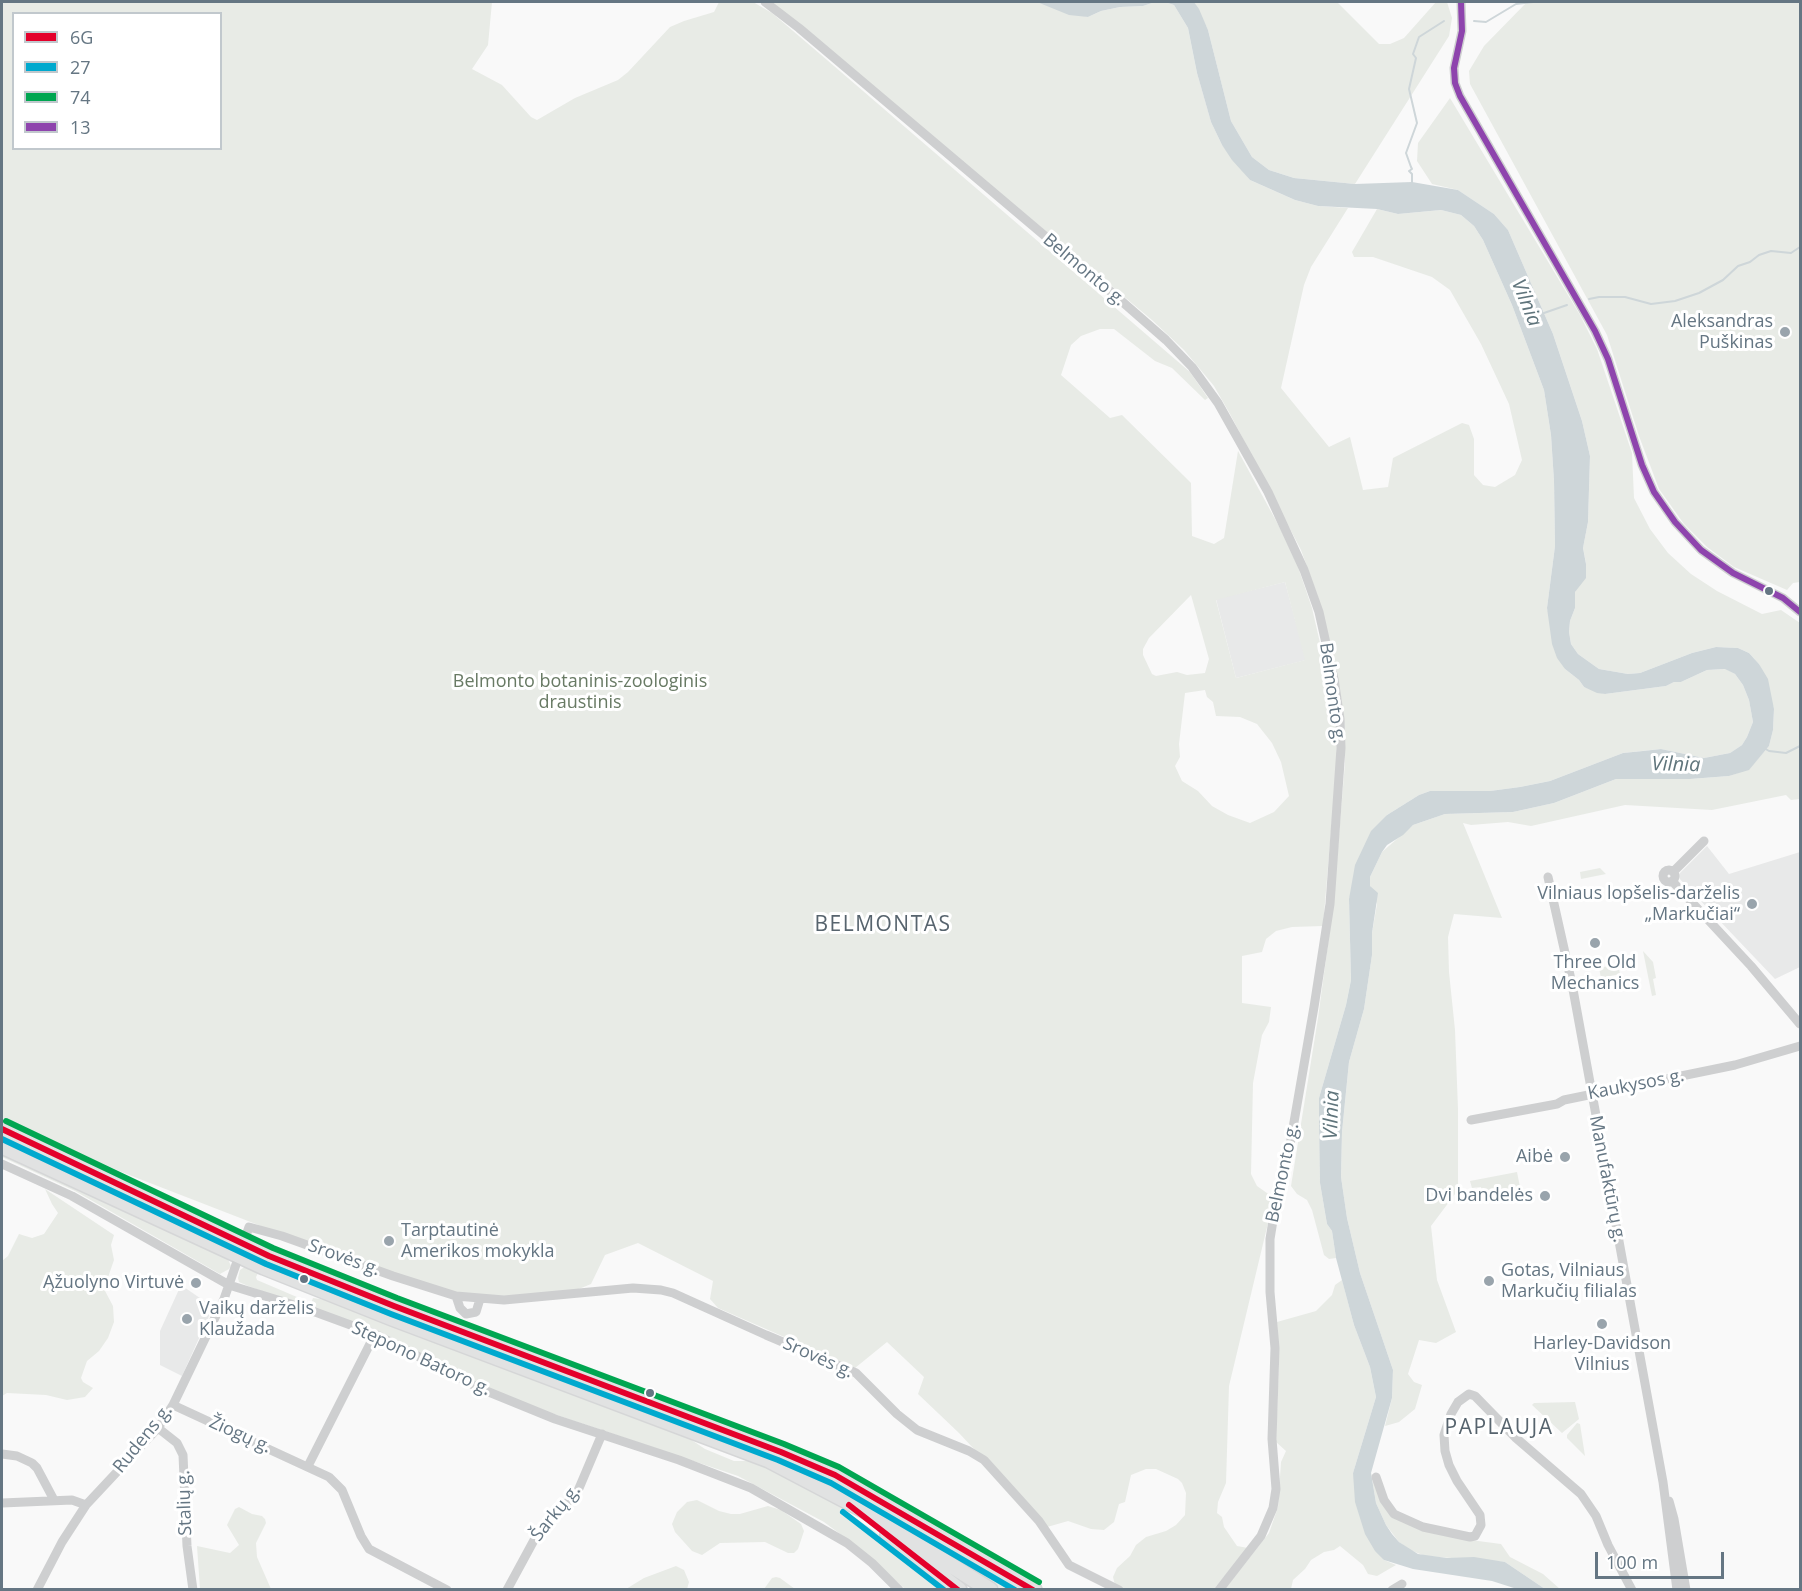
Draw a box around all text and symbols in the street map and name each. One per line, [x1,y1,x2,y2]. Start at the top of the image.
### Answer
legend [12,12,222,150]
text: 6G [70,25,93,49]
text: 27 [70,55,91,79]
text: 74 [70,85,91,109]
text: 13 [70,115,91,139]
street label: Belmonto g. [1038,229,1130,311]
water label: Vilnia [1506,276,1546,330]
place label: Aleksandras Puškinas [1671,311,1773,354]
marker: Aleksandras Puškinas [1778,325,1792,339]
unlabelled marker [1763,585,1775,597]
street label: Belmonto g. [1314,641,1350,745]
park label: Belmonto botaninis-zoologinis draustinis [453,671,707,714]
water label: Vilnia [1651,753,1701,777]
place label: Vilniaus lopšelis-darželis „Markučiai“ [1537,883,1740,926]
marker: Vilniaus lopšelis-darželis „Markučiai“ [1745,897,1759,911]
district label: BELMONTAS [814,912,952,938]
marker: Three Old Mechanics [1588,936,1602,950]
place label: Three Old Mechanics [1551,952,1639,994]
street label: Kaukysos g. [1586,1065,1686,1105]
water label: Vilnia [1319,1090,1345,1140]
street label: Manufaktūrų g. [1584,1114,1630,1244]
street label: Belmonto g. [1262,1121,1304,1225]
place label: Aibė [1516,1146,1553,1168]
marker: Aibė [1558,1150,1572,1164]
place label: Dvi bandelės [1425,1185,1533,1207]
marker: Dvi bandelės [1538,1189,1552,1203]
place label: Tarptautinė Amerikos mokykla [401,1220,555,1262]
marker: Tarptautinė Amerikos mokykla [382,1234,396,1248]
street label: Srovės g. [305,1235,383,1281]
place label: Gotas, Vilniaus Markučių filialas [1501,1260,1637,1302]
place label: Ąžuolyno Virtuvė [43,1272,184,1294]
unlabelled marker [298,1273,310,1285]
marker: Gotas, Vilniaus Markučių filialas [1482,1274,1496,1288]
marker: Ąžuolyno Virtuvė [189,1276,203,1290]
place label: Vaikų darželis Klaužada [199,1298,314,1340]
marker: Vaikų darželis Klaužada [180,1312,194,1326]
street label: Stepono Batoro g. [348,1317,494,1401]
marker: Harley-Davidson Vilnius [1595,1317,1609,1331]
street label: Srovės g. [779,1333,857,1383]
place label: Harley-Davidson Vilnius [1533,1333,1671,1376]
unlabelled marker [644,1387,656,1399]
street label: Rudens g. [109,1400,177,1478]
street label: Žiogų g. [206,1412,274,1458]
district label: PAPLAUJA [1444,1415,1554,1441]
street label: Stalių g. [173,1470,197,1536]
street label: Šarkų g. [527,1480,585,1546]
scale bar [1598,1540,1727,1578]
text: 100 m [1606,1550,1658,1574]

